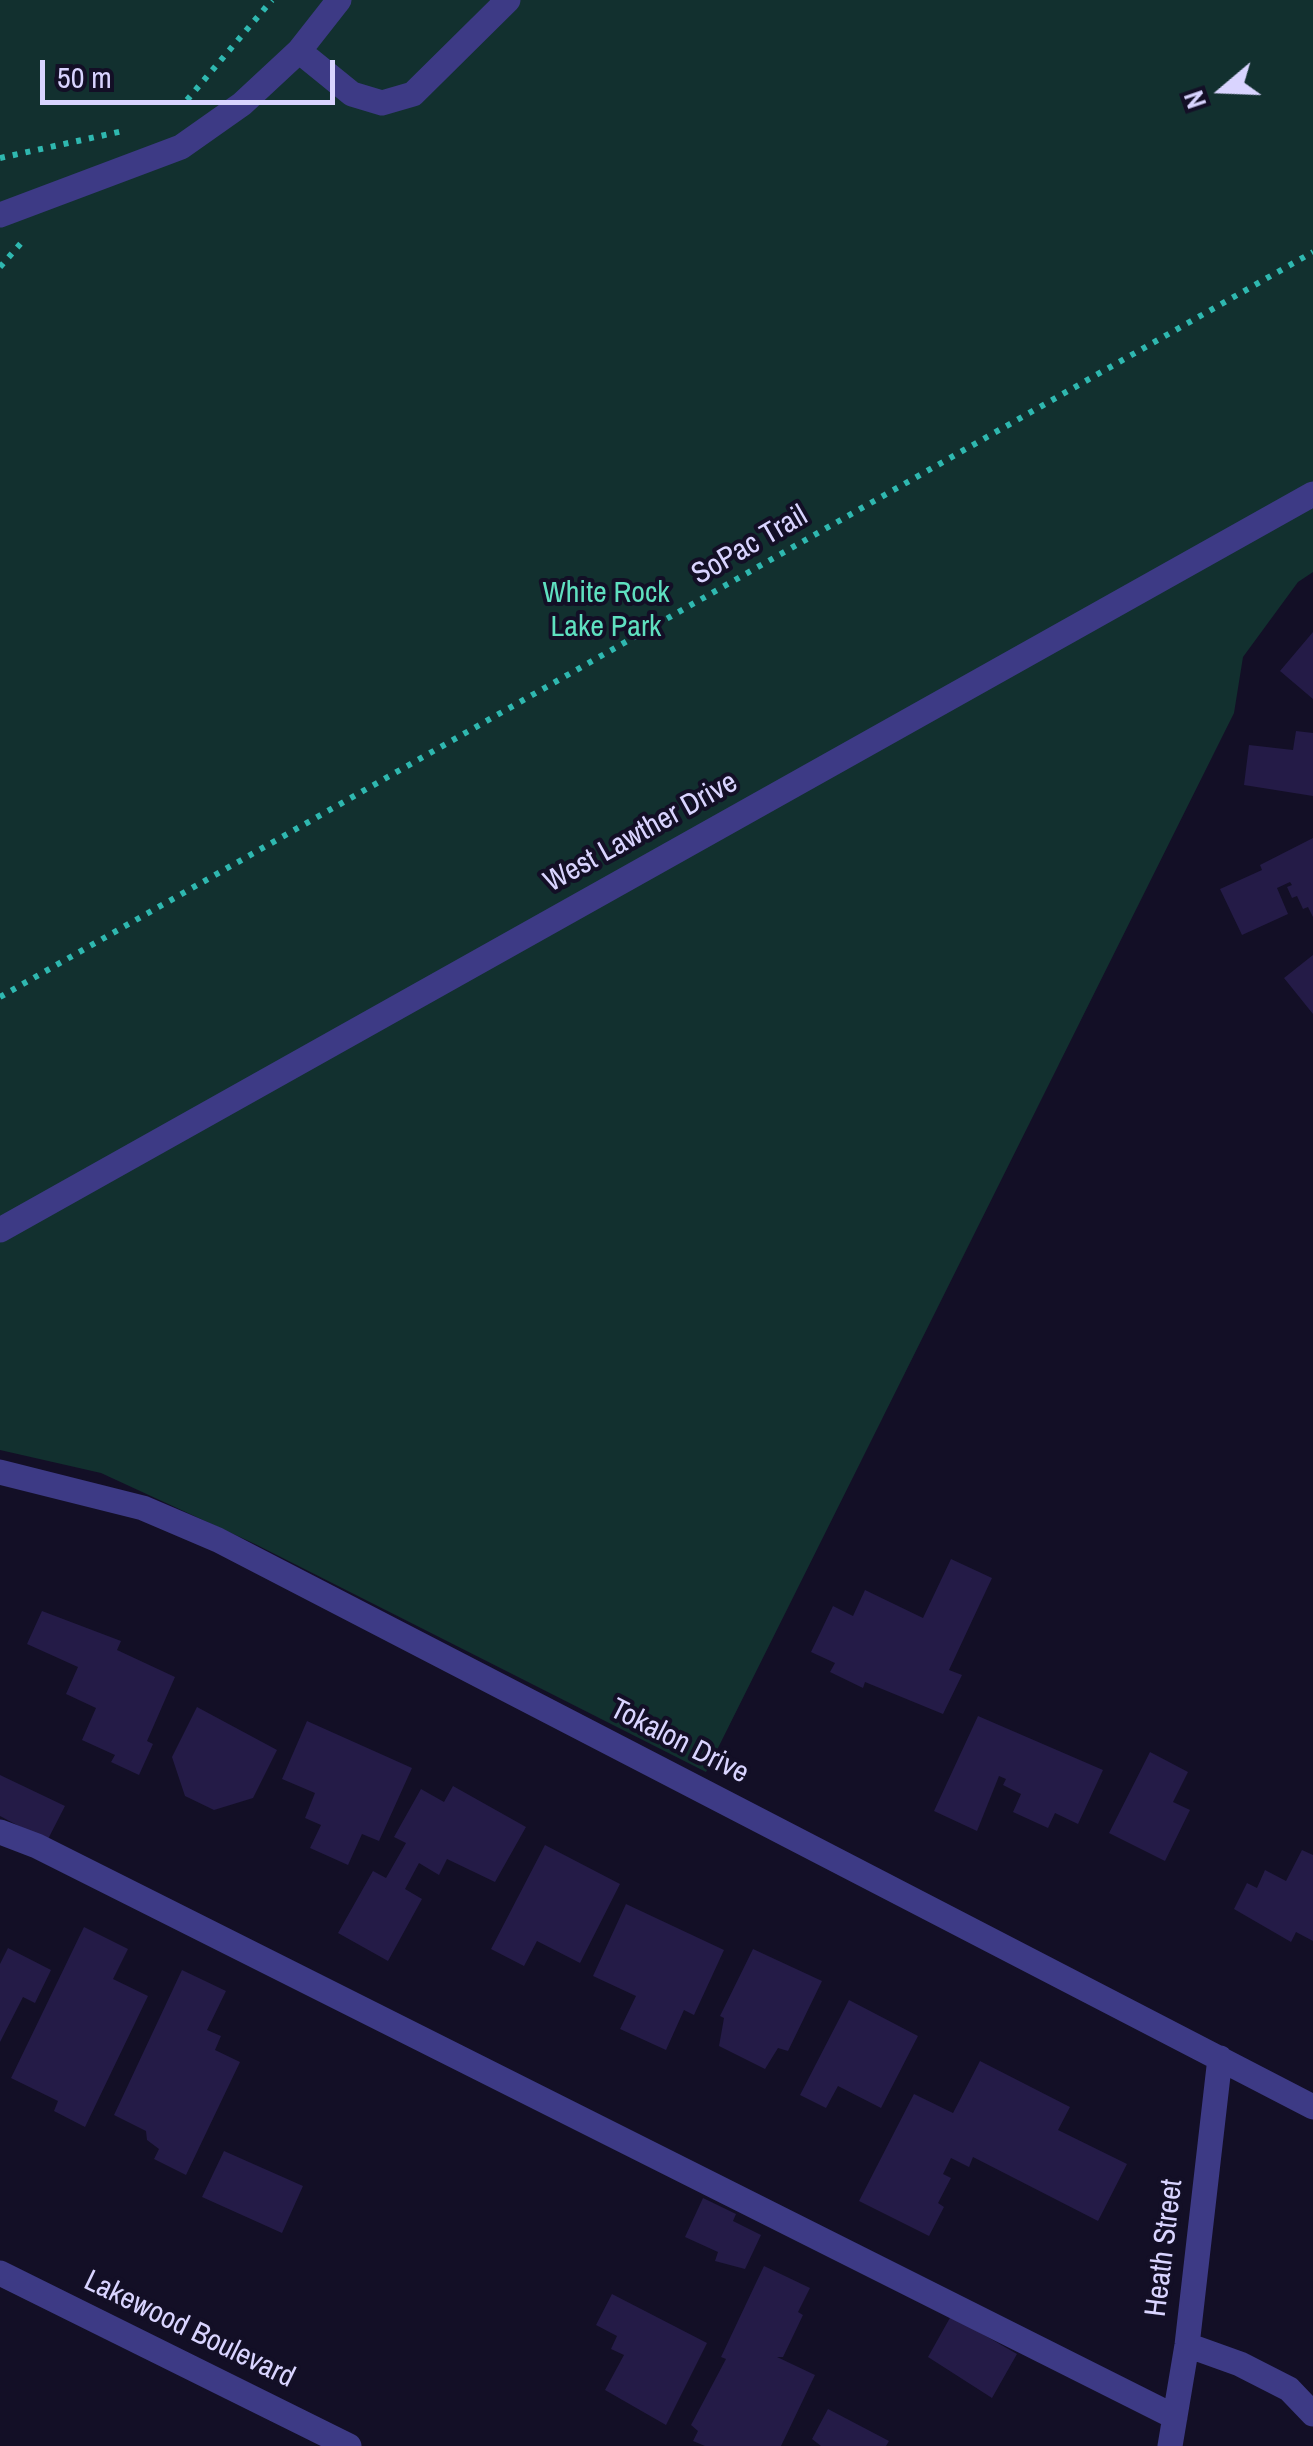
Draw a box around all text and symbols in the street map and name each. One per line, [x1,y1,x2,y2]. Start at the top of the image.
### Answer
scale bar [45,40,340,102]
north arrow [1173,40,1273,140]
text: 50 m [57,57,112,97]
text: N [1174,86,1215,114]
street label: SoPac Trail [686,499,814,593]
park label: White Rock Lake Park [542,576,670,646]
street label: West Lawther Drive [538,765,744,901]
street label: Tokalon Drive [604,1692,754,1792]
street label: Heath Street [1139,2177,1191,2319]
street label: Lakewood Boulevard [78,2263,300,2397]

